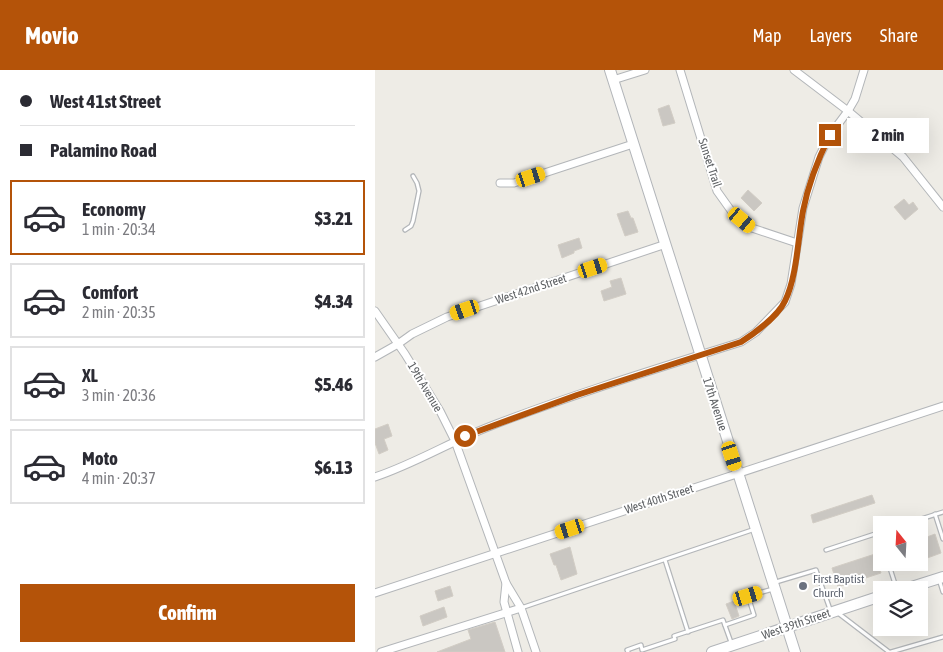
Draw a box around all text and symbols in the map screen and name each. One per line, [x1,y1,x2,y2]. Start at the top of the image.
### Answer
text: Movio [25,22,79,49]
text: Map [752,25,781,46]
text: Layers [809,25,852,46]
text: Share [880,25,918,46]
text: West 41st Street [50,90,161,112]
callout: 2 min [847,118,930,152]
route end [819,124,841,146]
text: 2 min [872,126,904,144]
street label: Sunset Trail [695,137,725,190]
text: Palamino Road [50,139,157,161]
car [514,165,547,189]
icon: car [22,195,67,240]
text: Economy [82,198,146,220]
car [725,205,758,235]
text: $3.21 [315,207,353,229]
text: 1 min · 20:34 [82,220,156,238]
car [576,256,609,280]
street label: West 42nd Street [494,271,569,307]
icon: car [22,278,67,323]
text: Comfort [82,281,138,303]
text: $4.34 [315,290,353,312]
car [448,298,481,322]
text: 2 min · 20:35 [82,303,156,321]
street label: 19th Avenue [405,360,445,414]
icon: car [22,361,67,406]
text: XL [82,364,98,386]
text: $5.46 [315,373,353,395]
street label: 17th Avenue [700,375,730,433]
text: 3 min · 20:36 [82,386,156,404]
route start [454,425,476,447]
car [720,439,743,473]
icon: car [22,444,67,489]
text: Moto [82,447,118,469]
text: $6.13 [315,456,353,478]
text: 4 min · 20:37 [82,469,156,487]
street label: West 40th Street [623,481,696,517]
north arrow [873,516,927,571]
map controls [873,516,928,636]
car [553,517,586,541]
place label: First Baptist Church [813,572,865,600]
marker: First Baptist Church [797,580,809,592]
button: layers [873,581,928,636]
button: Confirm [20,584,355,642]
car [731,584,764,608]
street label: West 39th Street [760,606,833,642]

